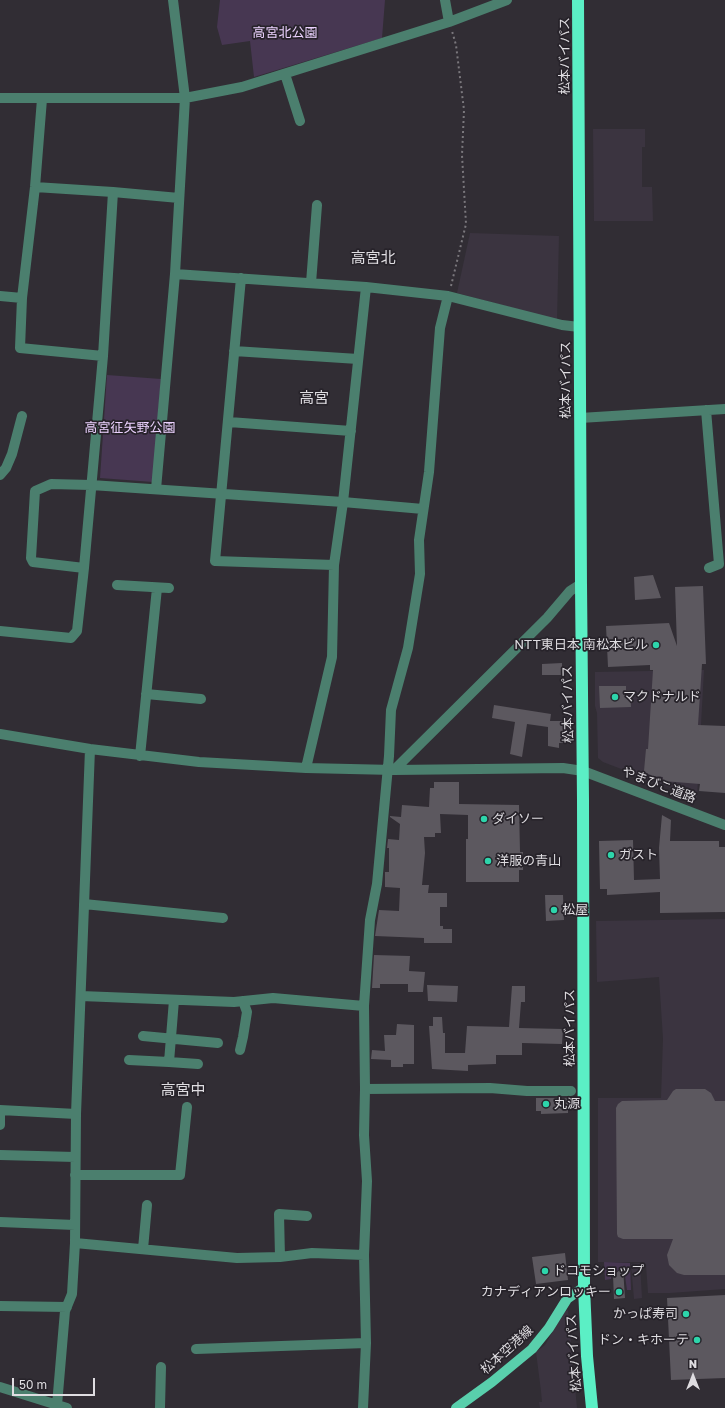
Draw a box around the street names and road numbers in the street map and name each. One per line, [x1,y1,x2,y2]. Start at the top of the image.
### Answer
street label: 松本バイパス [557,17,573,95]
street label: 松本バイパス [558,341,574,419]
street label: 松本バイパス [560,665,576,743]
street label: やまびこ道路 [620,764,698,806]
street label: 松本バイパス [562,989,578,1067]
street label: 松本バイパス [563,1314,585,1392]
street label: 松本空港線 [478,1322,536,1378]

